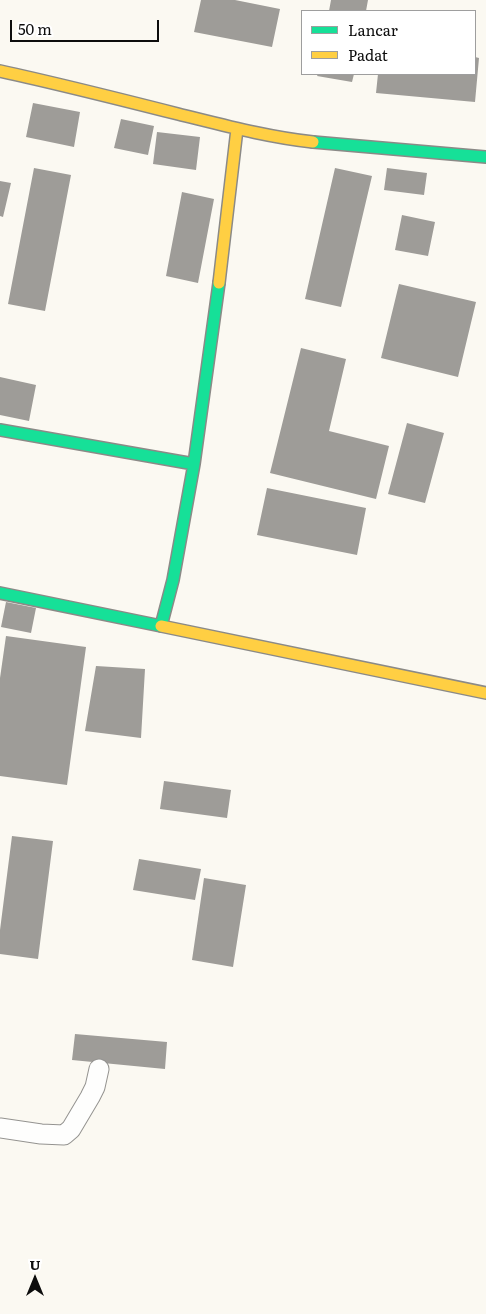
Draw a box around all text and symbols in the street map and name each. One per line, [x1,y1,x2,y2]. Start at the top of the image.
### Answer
scale bar [12,10,161,42]
legend [301,10,476,75]
text: 50 m [18,17,52,40]
text: Lancar [348,18,398,41]
text: Padat [348,43,388,66]
north arrow [10,1254,60,1304]
text: U [29,1254,41,1274]

